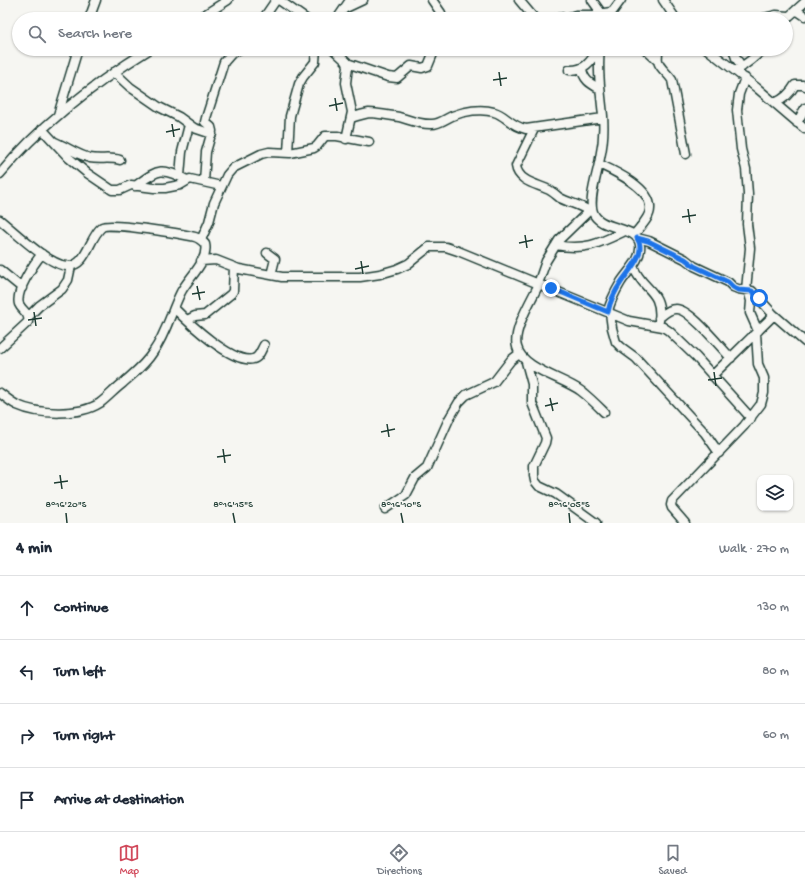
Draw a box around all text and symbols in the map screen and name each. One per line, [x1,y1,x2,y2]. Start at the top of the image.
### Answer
search box [12,12,793,56]
icon: search [26,23,48,45]
text: Search here [58,25,132,43]
route end [542,279,560,297]
route start [750,289,768,307]
map controls [757,475,793,511]
button: layers [757,475,793,511]
text: 8°16'20"S [46,499,87,511]
text: 8°16'15"S [213,499,253,511]
text: 8°16'10"S [381,499,421,511]
text: 8°16'05"S [548,499,590,511]
text: 4 min [16,539,52,559]
text: Walk · 270 m [719,542,789,557]
icon: ahead [16,597,38,619]
text: Continue [54,599,108,617]
text: 130 m [757,600,789,615]
icon: left [16,661,38,683]
text: Turn left [54,663,105,681]
text: 80 m [762,664,789,679]
icon: right [16,725,38,747]
text: Turn right [54,727,114,745]
text: 60 m [763,728,789,743]
icon: arrive [16,789,38,811]
text: Arrive at destination [54,791,184,809]
tab: Map [118,842,140,878]
tab: Directions [377,842,422,878]
tab: Saved [658,842,687,878]

